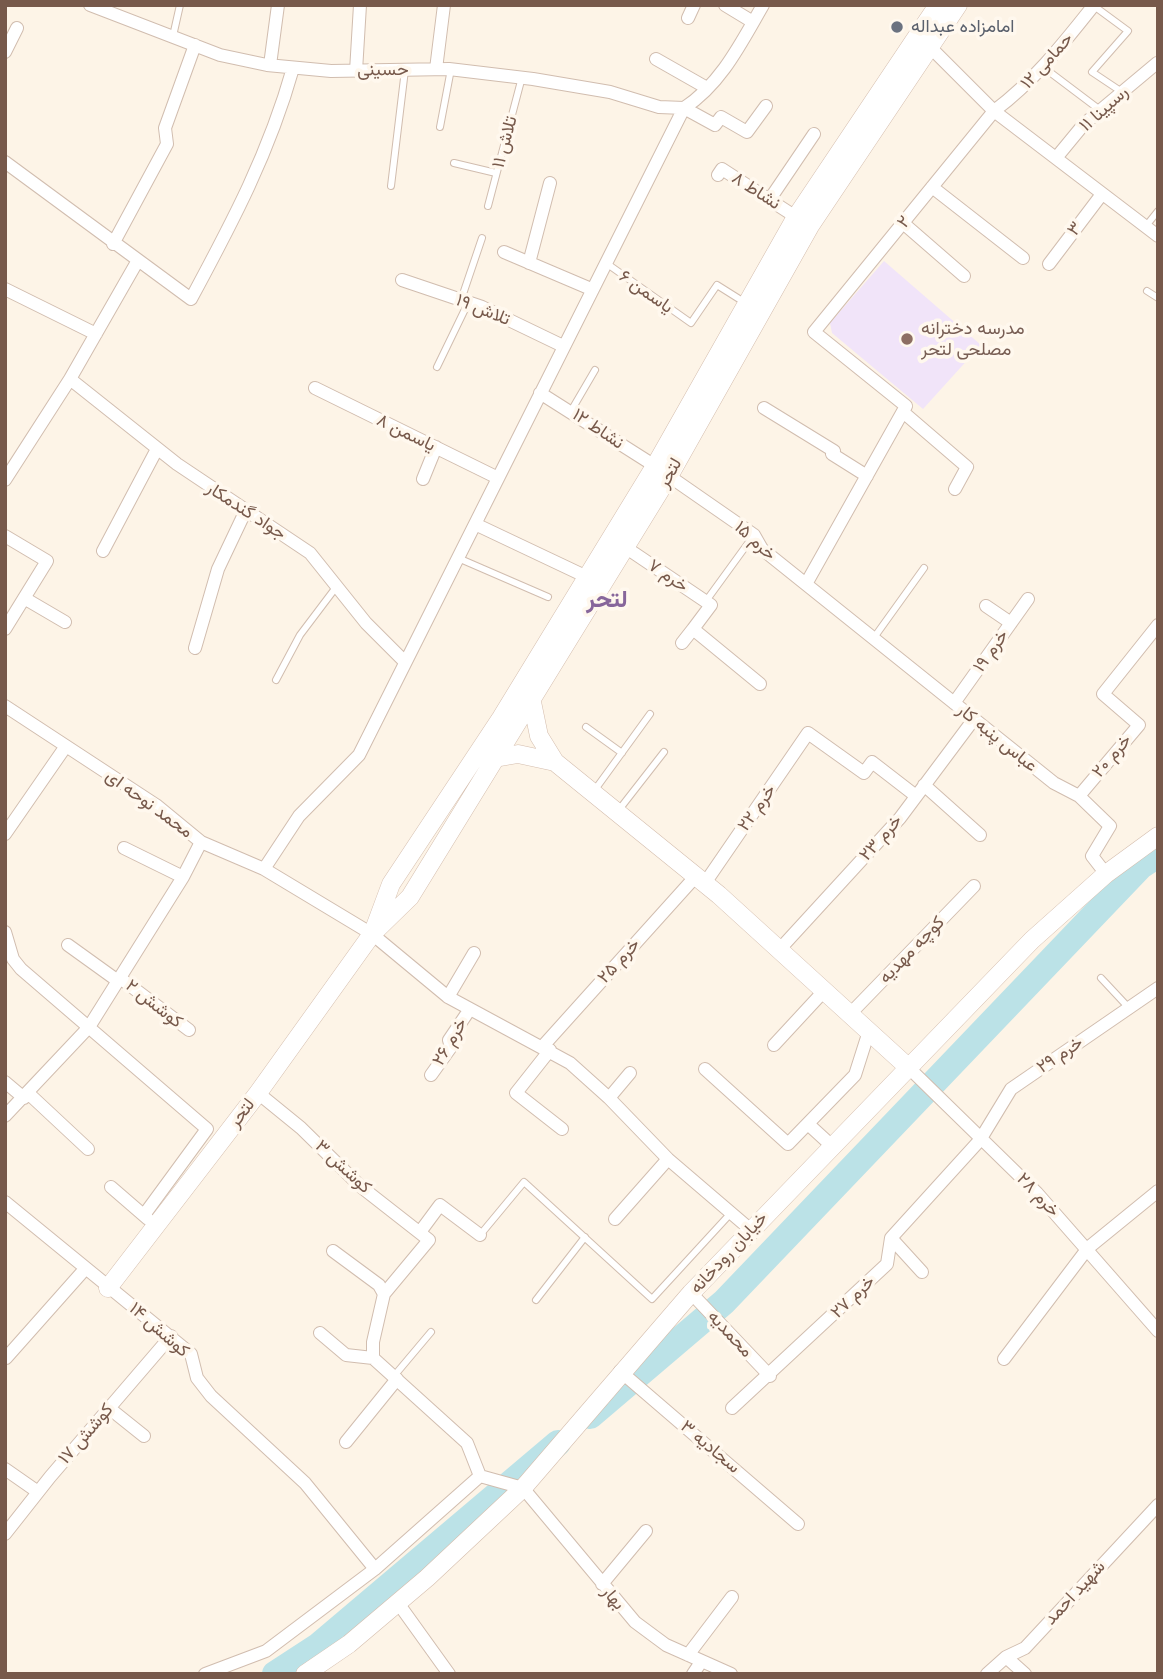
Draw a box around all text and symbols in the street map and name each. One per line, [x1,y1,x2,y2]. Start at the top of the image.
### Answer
place label: امامزاده عبداله [911,16,1015,38]
marker: امامزاده عبداله [889,19,905,35]
street label: حمامی ۱۲ [1016,29,1078,93]
street label: حسینی [357,59,409,81]
street label: رسپینا ۱۱ [1075,81,1133,137]
street label: تلاش ۱۱ [488,114,522,170]
street label: نشاط ۸ [728,167,784,215]
street label: ۲ [893,212,915,232]
street label: ۳ [1063,218,1087,240]
street label: یاسمن ۶ [615,266,677,318]
street label: تلاش ۱۹ [453,289,513,331]
place label: مدرسه دخترانه مصلحی لتحر [921,318,1025,360]
marker: مدرسه دخترانه مصلحی لتحر [899,331,915,347]
street label: نشاط ۱۲ [568,404,628,454]
street label: یاسمن ۸ [373,409,439,457]
street label: لتحر [653,454,687,492]
street label: جواد گندمکار [202,477,290,545]
street label: خرم ۱۵ [730,517,780,565]
street label: خرم ۷ [644,555,692,597]
district label: لتحر [586,586,628,614]
street label: خرم ۱۹ [969,626,1013,676]
street label: عباس پنبه کار [952,699,1042,777]
street label: خرم ۲۰ [1088,730,1136,782]
street label: محمد نوحه ای [101,765,197,843]
street label: خرم ۲۲ [733,781,781,835]
street label: خرم ۲۳ [855,810,907,866]
street label: کوچه مهدیه [875,912,949,988]
street label: خرم ۲۵ [593,934,645,988]
street label: کوشش ۲ [121,975,187,1033]
street label: خرم ۲۶ [428,1014,472,1070]
street label: خرم ۲۹ [1033,1032,1087,1078]
street label: لتحر [224,1094,260,1132]
street label: کوشش ۳ [310,1136,376,1198]
street label: خرم ۲۸ [1012,1168,1064,1222]
street label: خیابان رودخانه [686,1208,772,1298]
street label: خرم ۲۷ [826,1271,880,1323]
street label: کوشش ۱۴ [125,1298,193,1362]
street label: محمدیه [703,1306,757,1362]
street label: کوشش ۱۷ [54,1399,118,1469]
street label: سجادیه ۳ [676,1416,744,1478]
street label: شهید احمد [1040,1556,1110,1630]
street label: بهار [597,1581,629,1615]

